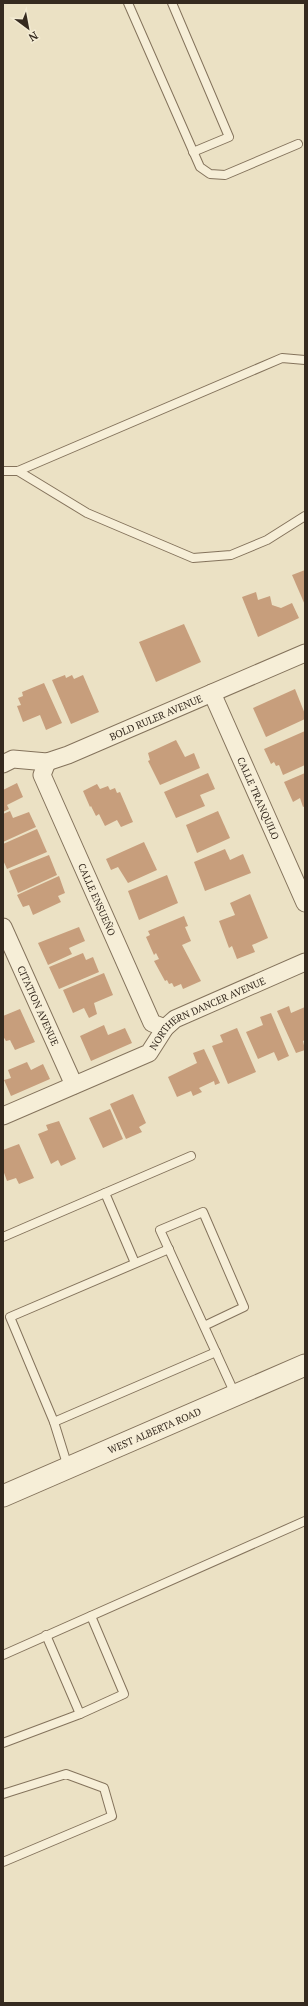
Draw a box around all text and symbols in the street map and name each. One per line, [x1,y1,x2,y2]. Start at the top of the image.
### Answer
north arrow [8,8,48,48]
text: N [25,28,41,45]
street label: BOLD RULER AVENUE [107,691,204,743]
street label: CALLE TRANQUILO [235,755,283,842]
street label: CALLE ENSUEÑO [75,861,119,938]
street label: CITATION AVENUE [15,963,62,1048]
street label: NORTHERN DANCER AVENUE [146,974,267,1052]
street label: WEST ALBERTA ROAD [106,1404,203,1456]

